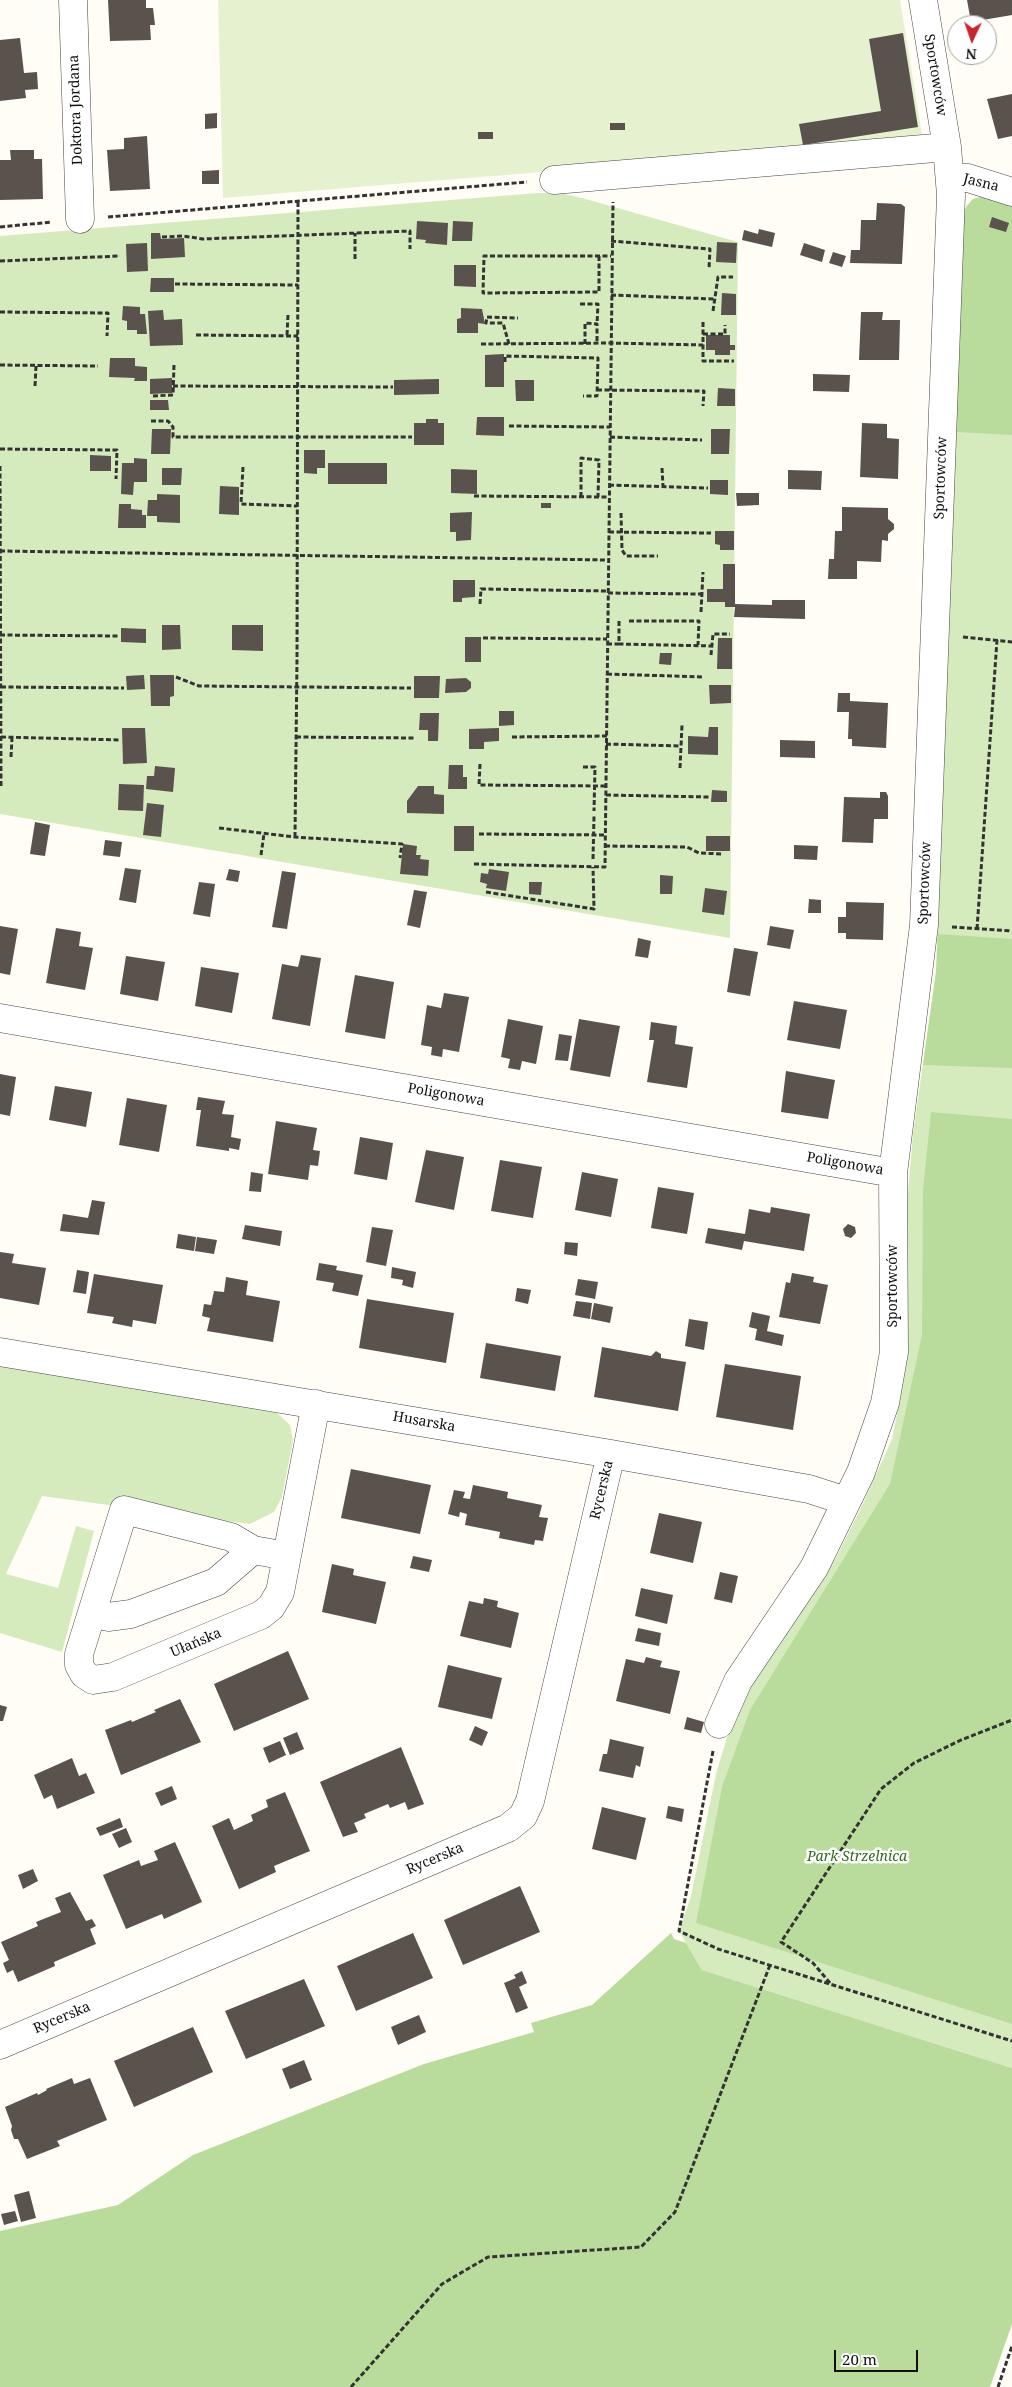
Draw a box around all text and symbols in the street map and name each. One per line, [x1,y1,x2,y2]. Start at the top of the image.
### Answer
north arrow [947,15,997,65]
street label: Sportowców [920,33,950,117]
text: N [965,45,977,64]
street label: Doktora Jordana [66,55,86,165]
street label: Jasna [961,170,1001,196]
street label: Sportowców [931,436,951,520]
street label: Sportowców [915,841,935,925]
street label: Poligonowa [406,1080,486,1110]
street label: Poligonowa [805,1149,885,1179]
street label: Sportowców [885,1245,901,1327]
street label: Husarska [391,1408,457,1436]
street label: Rycerska [587,1459,617,1521]
street label: Ułańska [168,1625,224,1661]
street label: Rycerska [404,1840,466,1878]
park label: Park Strzelnica [807,1849,907,1865]
street label: Rycerska [31,1999,93,2037]
scale bar [837,2340,921,2372]
text: 20 m [842,2349,877,2369]

